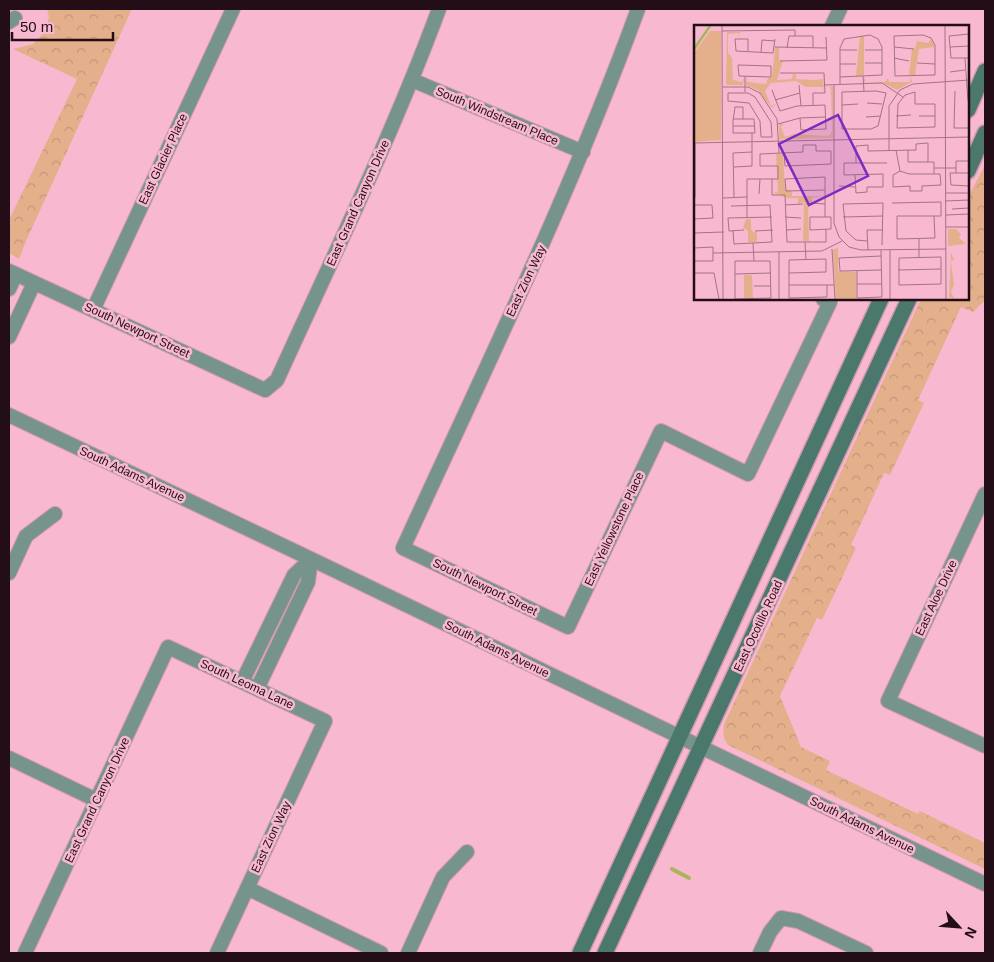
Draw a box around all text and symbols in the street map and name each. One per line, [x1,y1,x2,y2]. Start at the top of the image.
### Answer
scale bar [12,10,114,42]
text: 50 m [20,18,53,35]
inset map [694,25,969,300]
street label: South Windstream Place [433,84,561,148]
street label: East Glacier Place [136,111,190,207]
street label: East Grand Canyon Drive [324,137,392,268]
street label: East Zion Way [503,243,549,319]
street label: South Newport Street [82,299,193,361]
street label: South Adams Avenue [77,443,187,505]
street label: East Yellowstone Place [581,470,647,588]
street label: South Newport Street [430,556,540,619]
street label: East Aloe Drive [912,558,960,638]
street label: East Ocotillo Road [731,578,785,674]
street label: South Adams Avenue [442,618,552,681]
street label: South Leoma Lane [198,656,296,712]
street label: East Grand Canyon Drive [62,735,132,865]
street label: South Adams Avenue [807,794,917,857]
street label: East Zion Way [248,799,294,875]
north arrow [934,902,984,952]
text: N [961,925,980,941]

